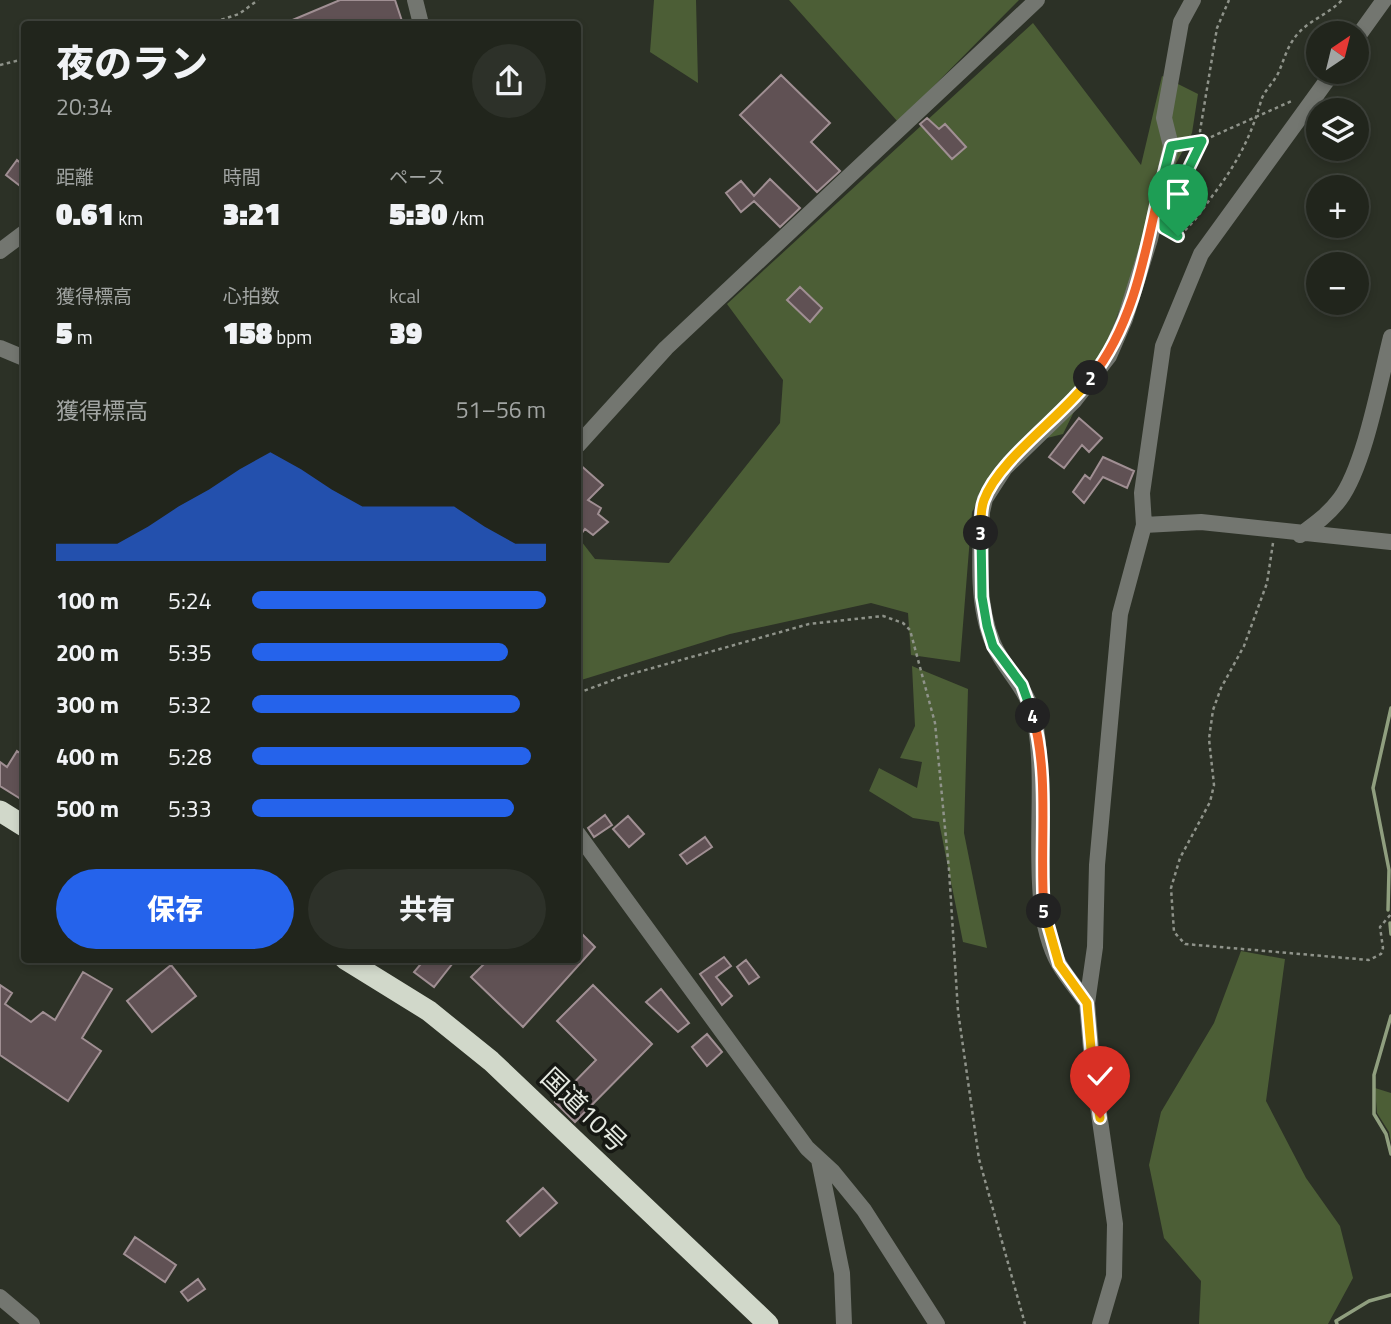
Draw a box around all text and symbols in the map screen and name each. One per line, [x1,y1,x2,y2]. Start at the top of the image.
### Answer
north arrow [1306,21,1368,84]
map controls [1306,21,1369,315]
text: 夜のラン [56,34,208,92]
button: share [472,44,546,118]
text: 20:34 [56,89,113,124]
button: layers [1306,98,1369,161]
text: 距離 [56,162,94,191]
text: 時間 [223,162,261,191]
text: ペース [389,162,445,191]
pin [1148,164,1208,236]
icon: arrive [1159,175,1197,213]
button: + [1306,175,1369,238]
text: 0.61 [56,191,114,237]
text: 3:21 [223,191,281,237]
text: 5:30 [389,191,447,237]
text: km [114,203,143,232]
text: /km [447,203,484,232]
button: − [1306,252,1369,315]
text: 獲得標高 [56,281,132,310]
text: 心拍数 [223,281,280,310]
text: kcal [389,281,420,310]
text: 5 [56,310,73,356]
text: 158 [223,310,272,356]
text: 39 [389,310,422,356]
text: m [73,322,93,351]
text: bpm [272,322,312,351]
pin: 2 [1074,360,1108,396]
text: 2 [1085,363,1096,392]
text: 51–56 m [456,392,546,427]
text: 獲得標高 [56,393,148,428]
pin: 3 [964,516,998,550]
text: 3 [975,518,986,547]
text: 100 m [56,583,119,618]
text: 5:24 [168,583,212,618]
text: 200 m [56,635,119,670]
text: 5:35 [168,635,212,670]
text: 300 m [56,687,119,722]
text: 5:32 [168,687,212,722]
pin: 4 [1016,698,1050,734]
text: 4 [1027,701,1038,730]
text: 400 m [56,739,119,774]
text: 5:28 [168,739,212,774]
text: 500 m [56,791,119,826]
text: 5:33 [168,791,212,826]
button: 保存 [56,869,294,949]
button: 共有 [308,869,546,949]
pin: 5 [1026,894,1062,928]
text: 5 [1038,896,1049,925]
pin [1070,1046,1130,1118]
icon: check [1081,1057,1119,1095]
street label: 国道10号 [532,1058,636,1161]

